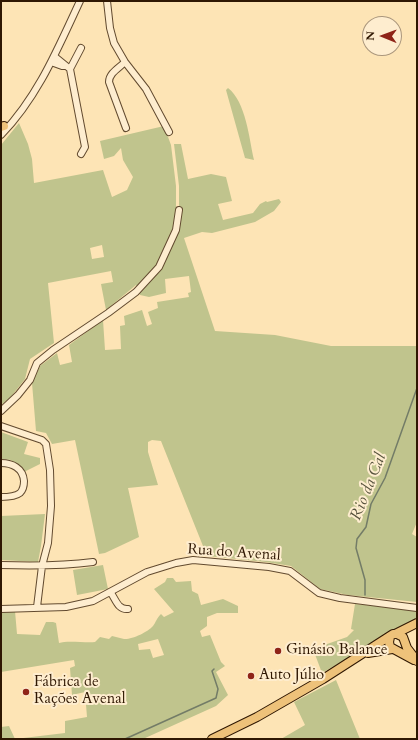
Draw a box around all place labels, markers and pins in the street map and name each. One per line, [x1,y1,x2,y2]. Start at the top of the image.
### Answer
place label: Ginásio Balance [286,642,388,660]
marker: Ginásio Balance [273,646,283,656]
place label: Auto Júlio [259,667,324,685]
marker: Auto Júlio [246,671,256,681]
place label: Fábrica de Rações Avenal [34,674,126,709]
marker: Fábrica de Rações Avenal [21,687,31,697]

